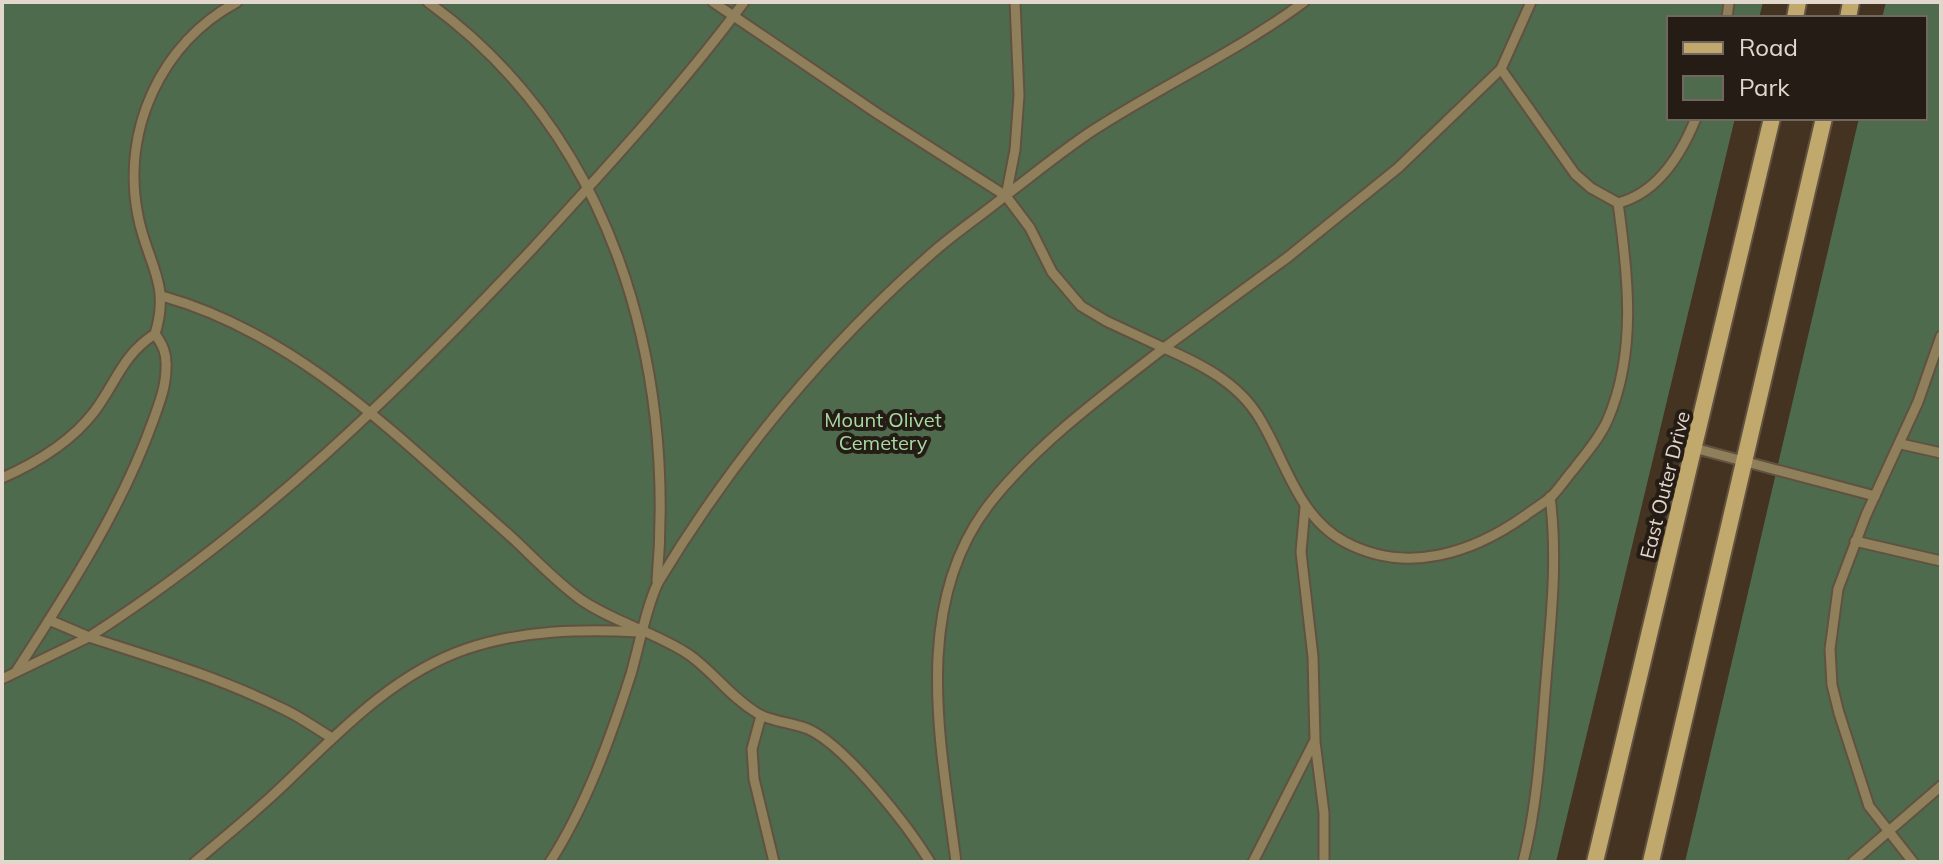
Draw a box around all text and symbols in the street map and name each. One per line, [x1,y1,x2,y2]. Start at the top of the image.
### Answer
legend [1667,16,1927,120]
text: Road [1739,32,1798,62]
text: Park [1739,72,1790,102]
park label: Mount Olivet Cemetery [824,407,942,455]
street label: East Outer Drive [1634,408,1695,561]

